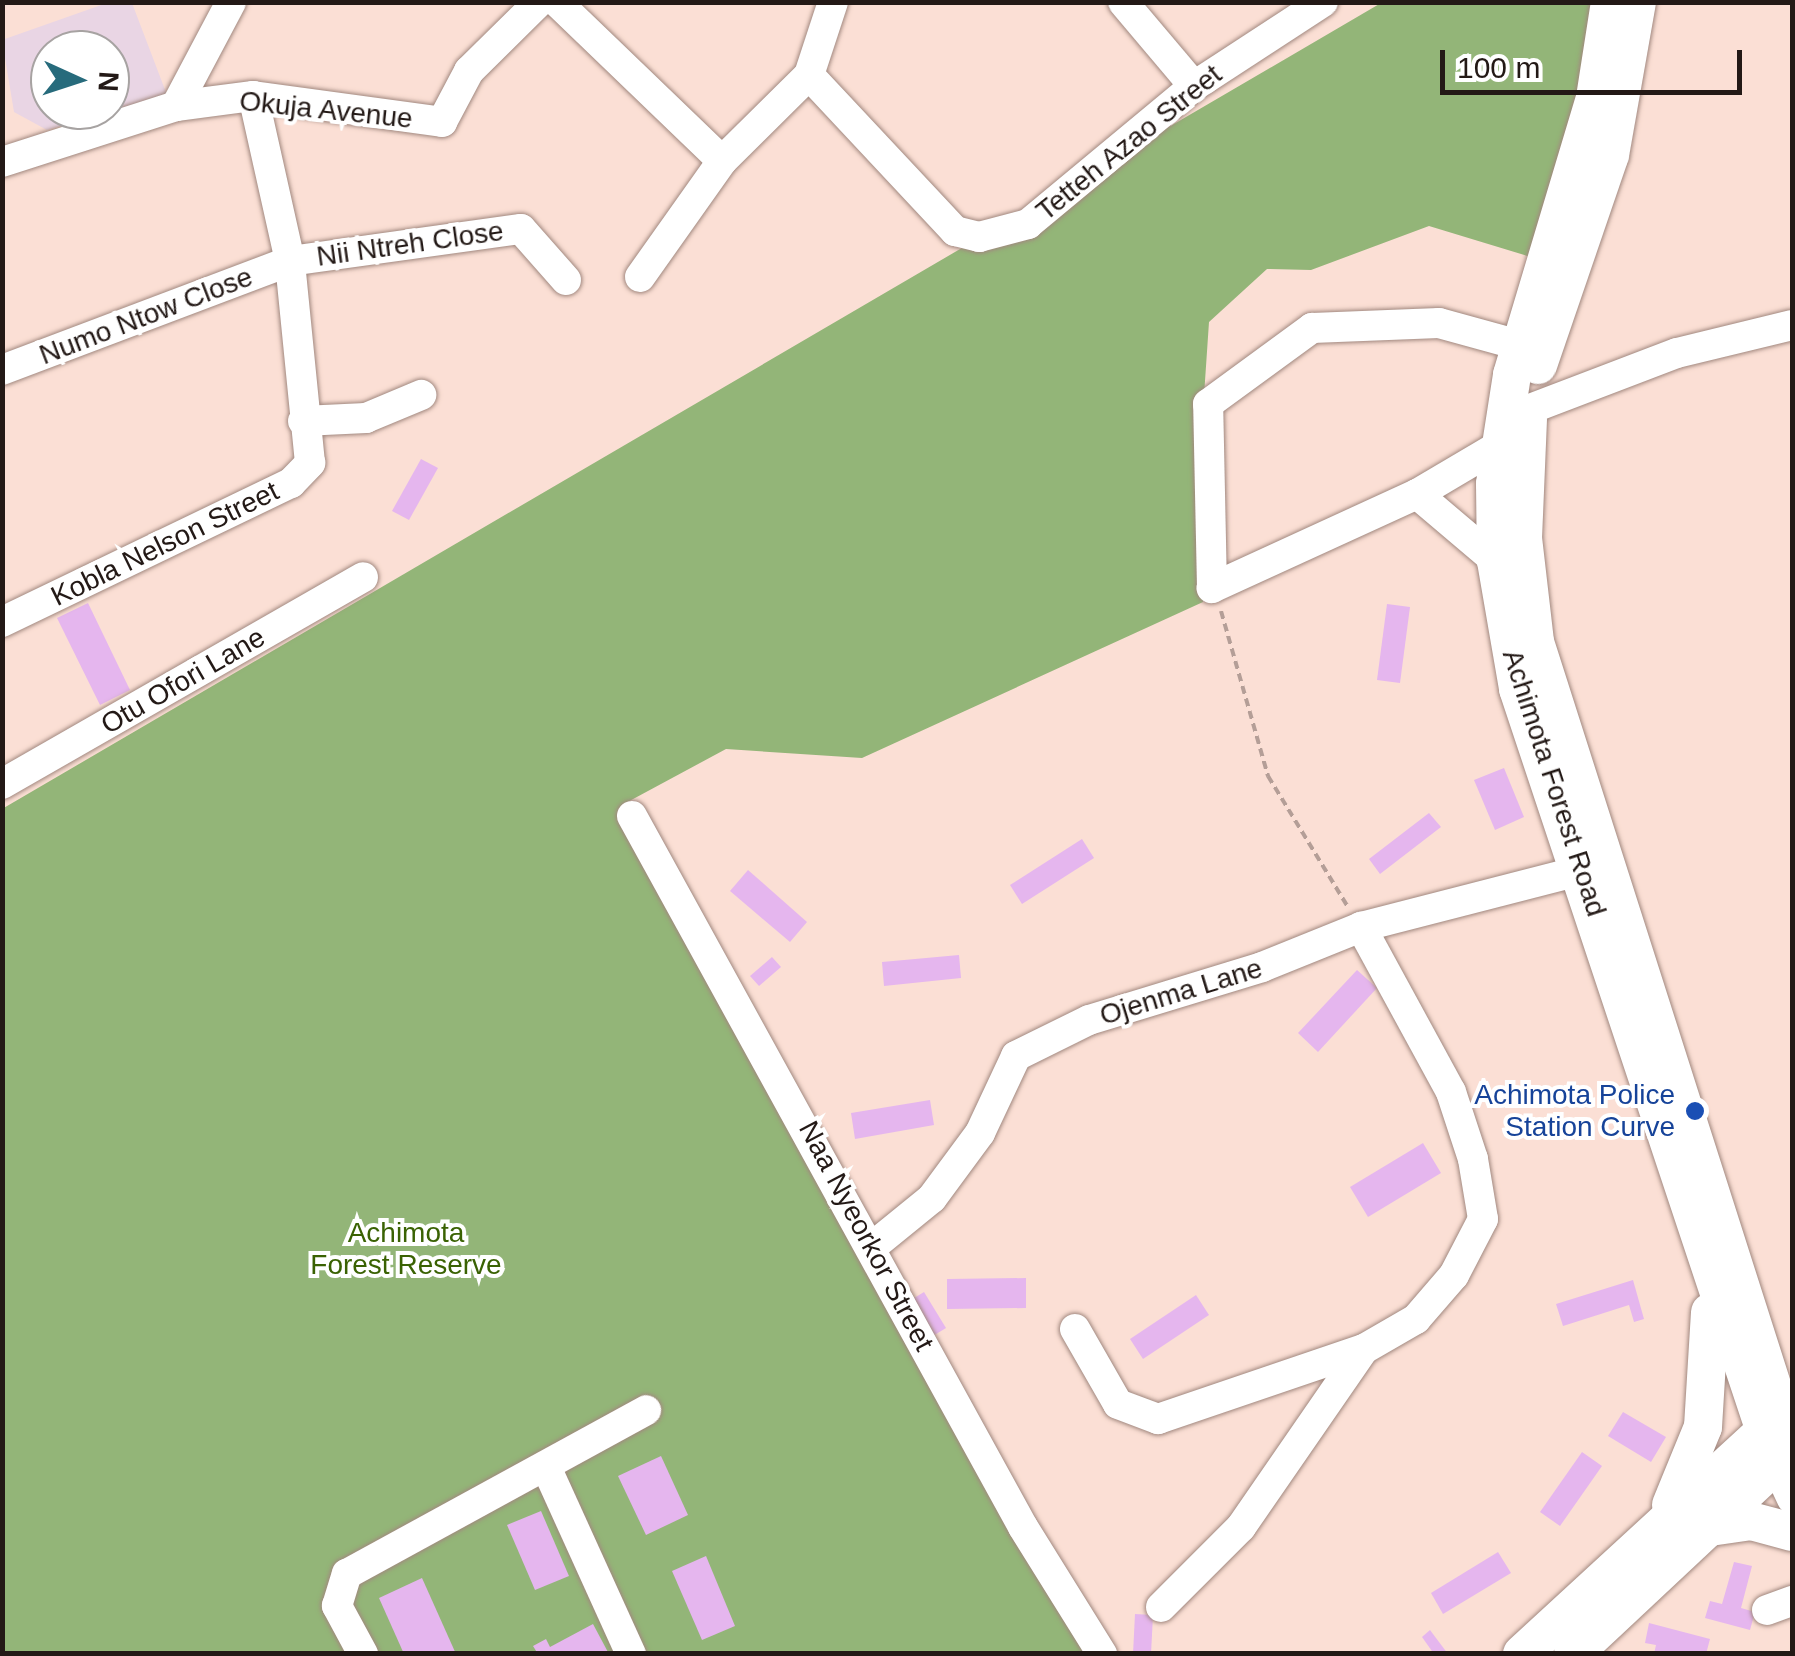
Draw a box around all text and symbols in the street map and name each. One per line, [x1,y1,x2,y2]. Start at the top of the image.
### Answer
north arrow [30,30,130,130]
scale bar [1445,30,1748,92]
text: 100 m [1457,51,1540,84]
street label: Tetteh Azao Street [1029,57,1229,229]
text: N [92,71,124,92]
street label: Okuja Avenue [237,84,415,136]
street label: Nii Ntreh Close [314,214,506,274]
street label: Numo Ntow Close [35,260,257,372]
street label: Kobla Nelson Street [46,474,284,614]
street label: Otu Ofori Lane [95,621,271,741]
street label: Achimota Forest Road [1495,645,1613,921]
street label: Ojenma Lane [1096,951,1266,1033]
place label: Achimota Police Station Curve [1474,1078,1675,1144]
marker: Achimota Police Station Curve [1684,1100,1706,1122]
street label: Naa Nyeorkor Street [791,1115,941,1357]
park label: Achimota Forest Reserve [310,1216,502,1282]

